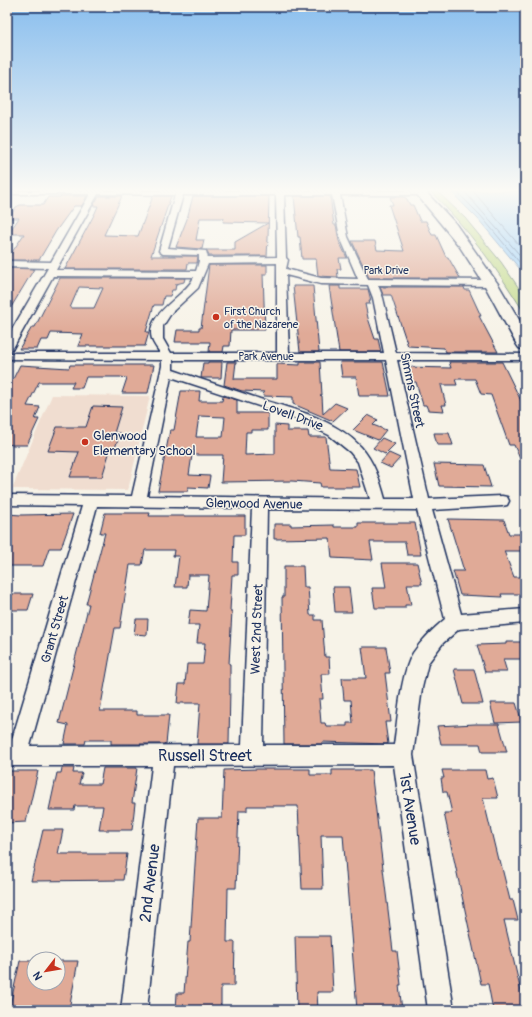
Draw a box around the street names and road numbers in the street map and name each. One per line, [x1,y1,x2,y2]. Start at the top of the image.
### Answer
street label: Park Drive [363,264,409,277]
street label: Park Avenue [238,350,294,363]
street label: Simms Street [396,351,428,430]
street label: Lovell Drive [260,398,326,434]
street label: Glenwood Avenue [205,495,303,513]
street label: West 2nd Street [247,583,267,675]
street label: Grant Street [38,593,72,665]
street label: Russell Street [158,746,253,766]
street label: 1st Avenue [394,772,426,847]
street label: 2nd Avenue [135,843,165,923]

